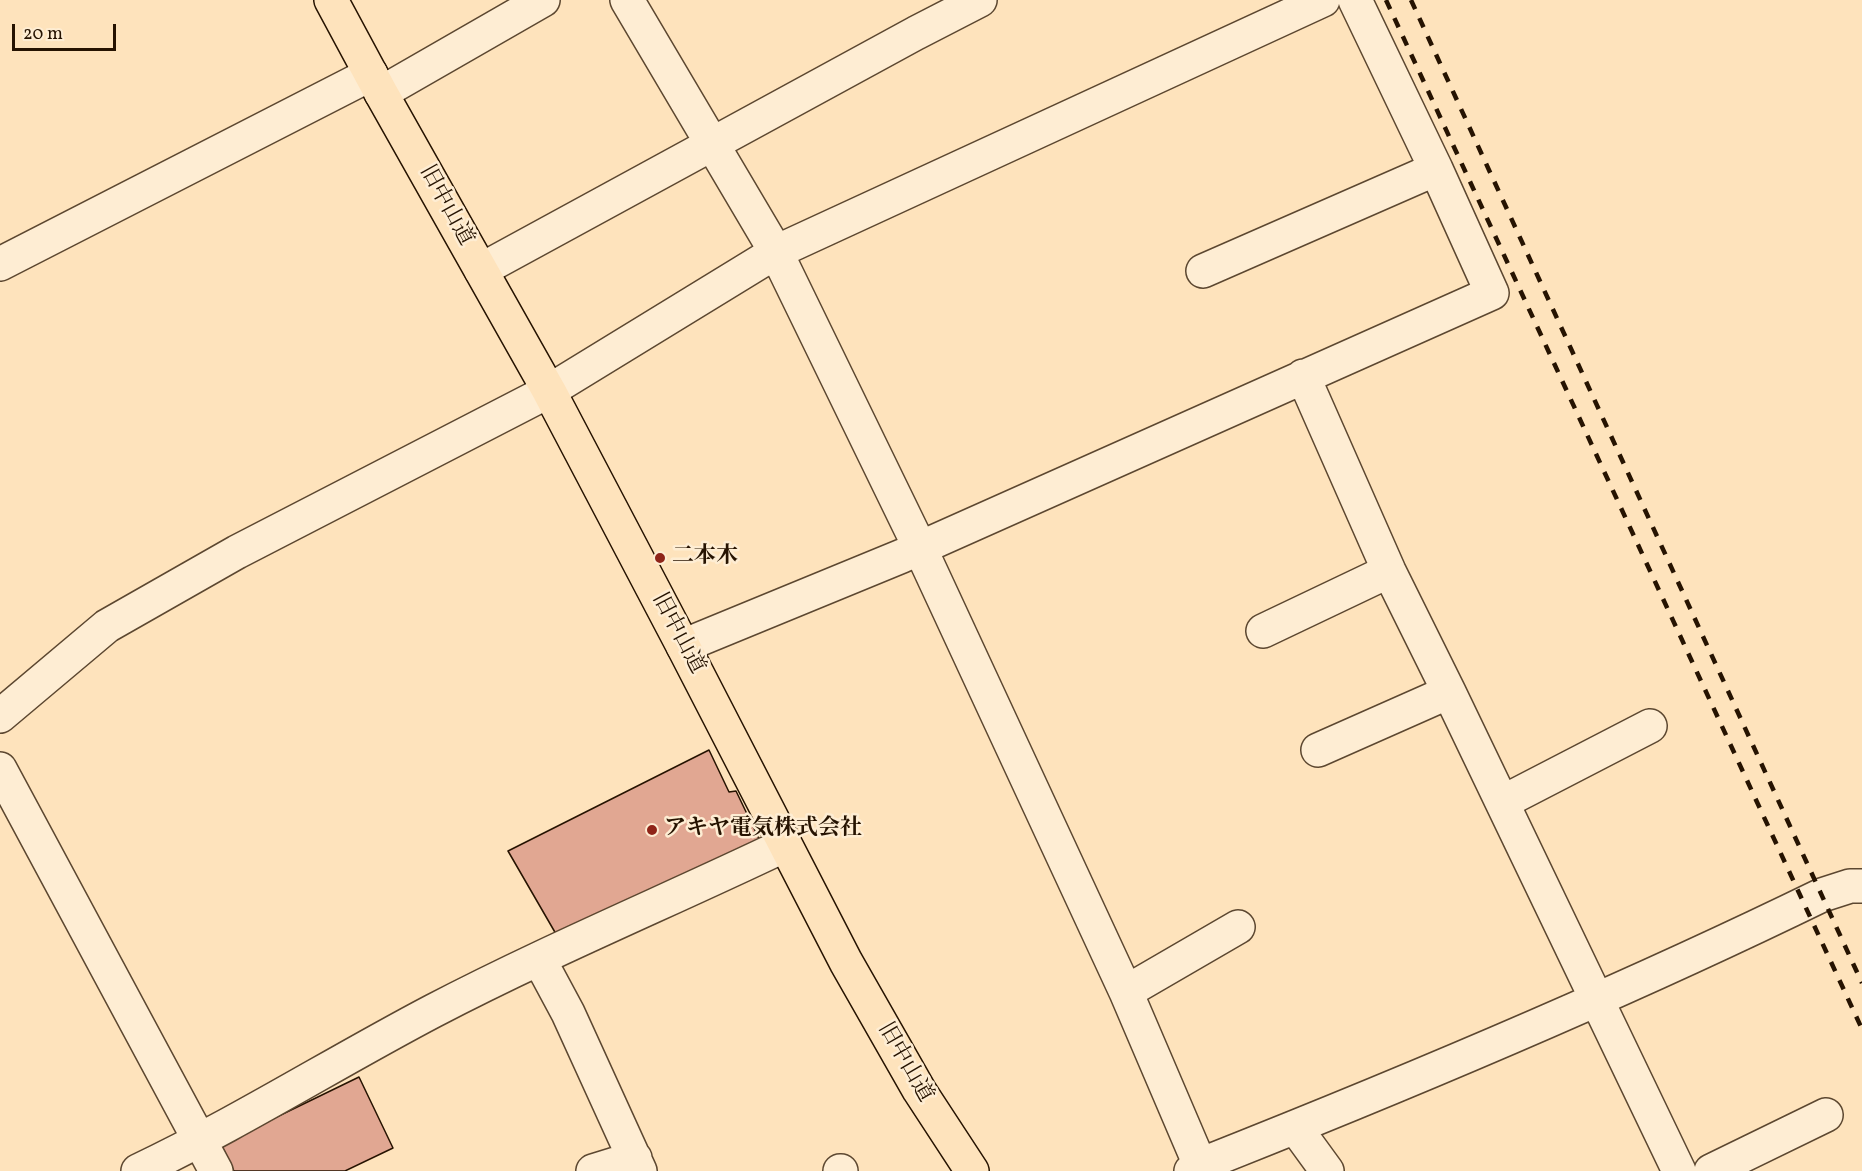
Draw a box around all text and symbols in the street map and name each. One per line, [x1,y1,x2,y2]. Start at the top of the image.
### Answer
scale bar [15,12,118,50]
text: 20 m [23,22,63,47]
street label: 旧中山道 [412,161,478,251]
place label: 二本木 [672,545,738,571]
marker: 二本木 [653,551,667,565]
street label: 旧中山道 [645,589,709,679]
place label: アキヤ電気株式会社 [664,817,862,843]
marker: アキヤ電気株式会社 [645,823,659,837]
street label: 旧中山道 [871,1018,937,1108]

